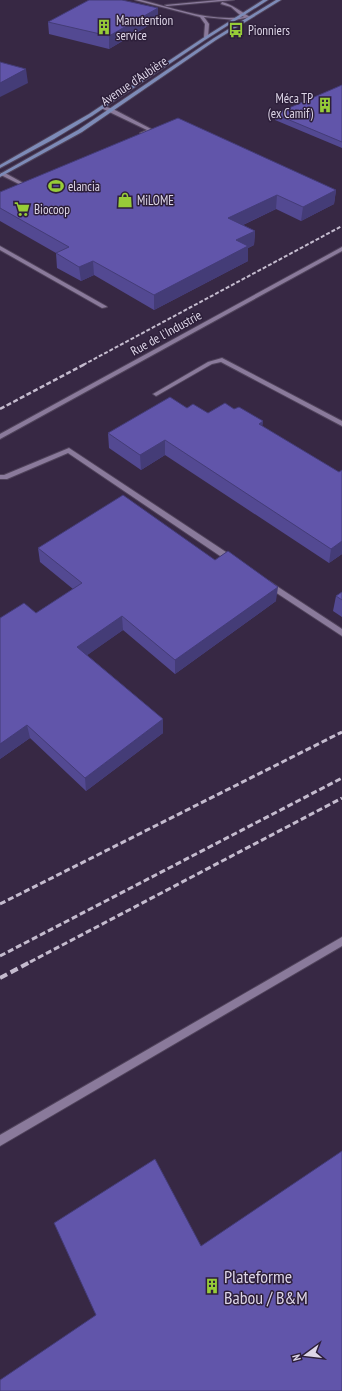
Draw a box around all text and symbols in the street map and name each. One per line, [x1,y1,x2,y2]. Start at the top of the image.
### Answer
place label: Manutention service [116,12,173,44]
building icon: Manutention service [95,18,113,36]
bus stop icon: Pionniers [227,21,245,39]
place label: Pionniers [248,22,290,39]
street label: Avenue d'Aubière [97,52,171,110]
place label: Méca TP (ex Camif) [268,90,313,122]
building icon: Méca TP (ex Camif) [316,96,334,114]
sports icon: elancia [47,177,65,195]
place label: elancia [68,178,100,195]
shop icon: MiLOME [116,191,134,209]
place label: MiLOME [137,192,174,209]
supermarket icon: Biocoop [13,200,31,218]
place label: Biocoop [34,201,70,218]
street label: Rue de l'Industrie [127,306,205,360]
place label: Plateforme Babou / B&M [224,1265,308,1309]
building icon: Plateforme Babou / B&M [203,1277,221,1295]
north arrow [286,1335,326,1375]
text: N [289,1353,304,1362]

